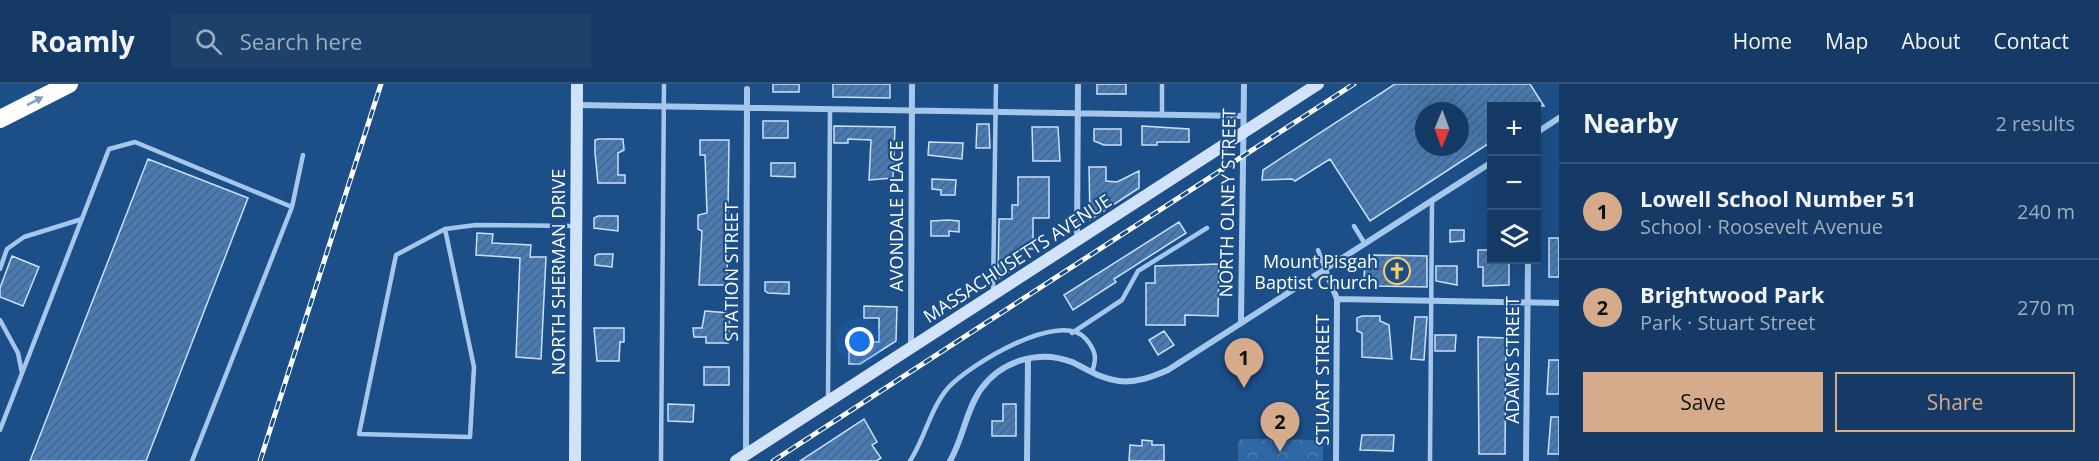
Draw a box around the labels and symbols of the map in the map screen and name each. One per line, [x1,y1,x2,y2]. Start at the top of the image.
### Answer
one-way arrow [26,97,43,106]
north arrow [1415,102,1469,156]
street label: NORTH OLNEY STREET [1213,108,1241,298]
street label: AVONDALE PLACE [884,140,908,292]
street label: NORTH SHERMAN DRIVE [546,169,570,375]
street label: MASSACHUSETTS AVENUE [918,188,1116,328]
street label: STATION STREET [719,202,743,342]
place label: Mount Pisgah Baptist Church [1254,249,1378,294]
church icon: Mount Pisgah Baptist Church [1382,256,1412,286]
street label: ADAMS STREET [1500,296,1524,424]
street label: STUART STREET [1310,315,1334,445]
your location [845,327,874,356]
pin: 1 [1224,338,1264,388]
pin: 2 [1260,402,1300,452]

